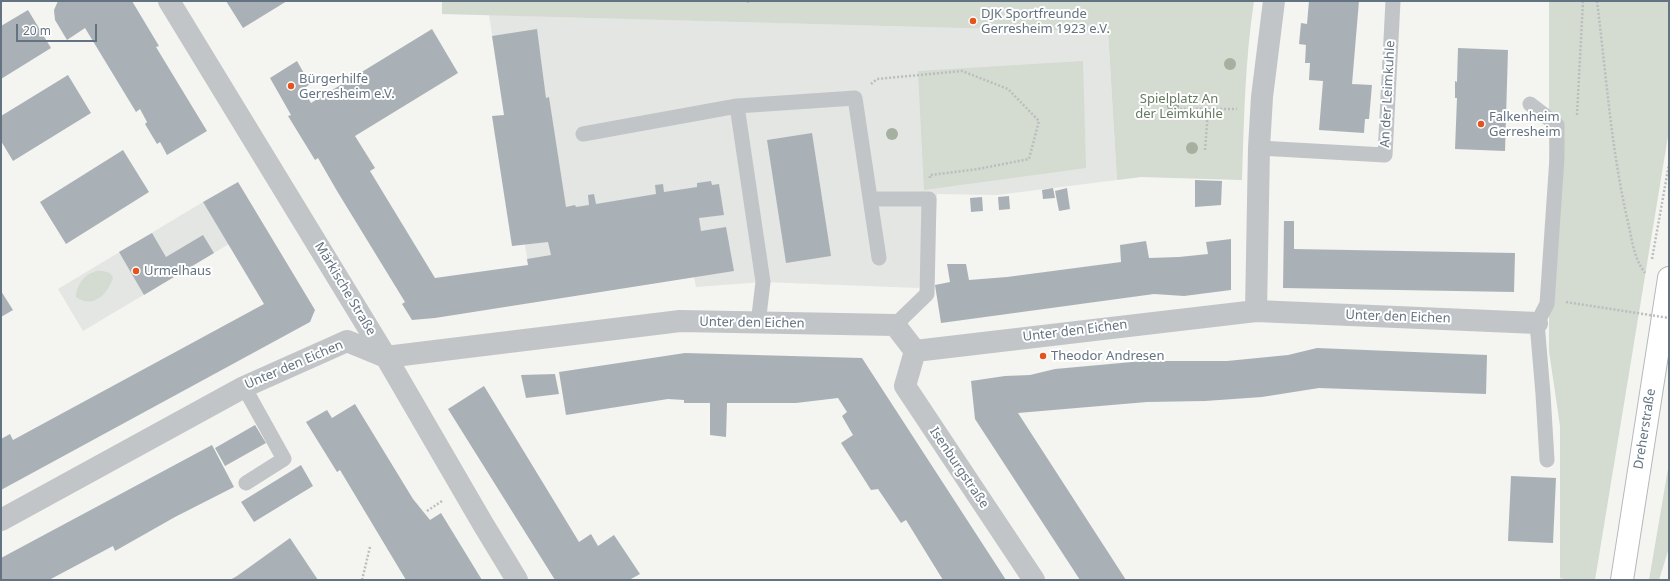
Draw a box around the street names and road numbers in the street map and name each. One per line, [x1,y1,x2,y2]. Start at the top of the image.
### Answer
street label: An der Leimkuhle [1377,40,1399,148]
street label: Märkische Straße [311,240,379,338]
street label: Unter den Eichen [1345,307,1451,327]
street label: Unter den Eichen [699,314,805,332]
street label: Unter den Eichen [1022,317,1128,345]
street label: Unter den Eichen [242,337,346,393]
street label: Dreherstraße [1631,388,1659,470]
street label: Isenburgstraße [926,425,992,511]

